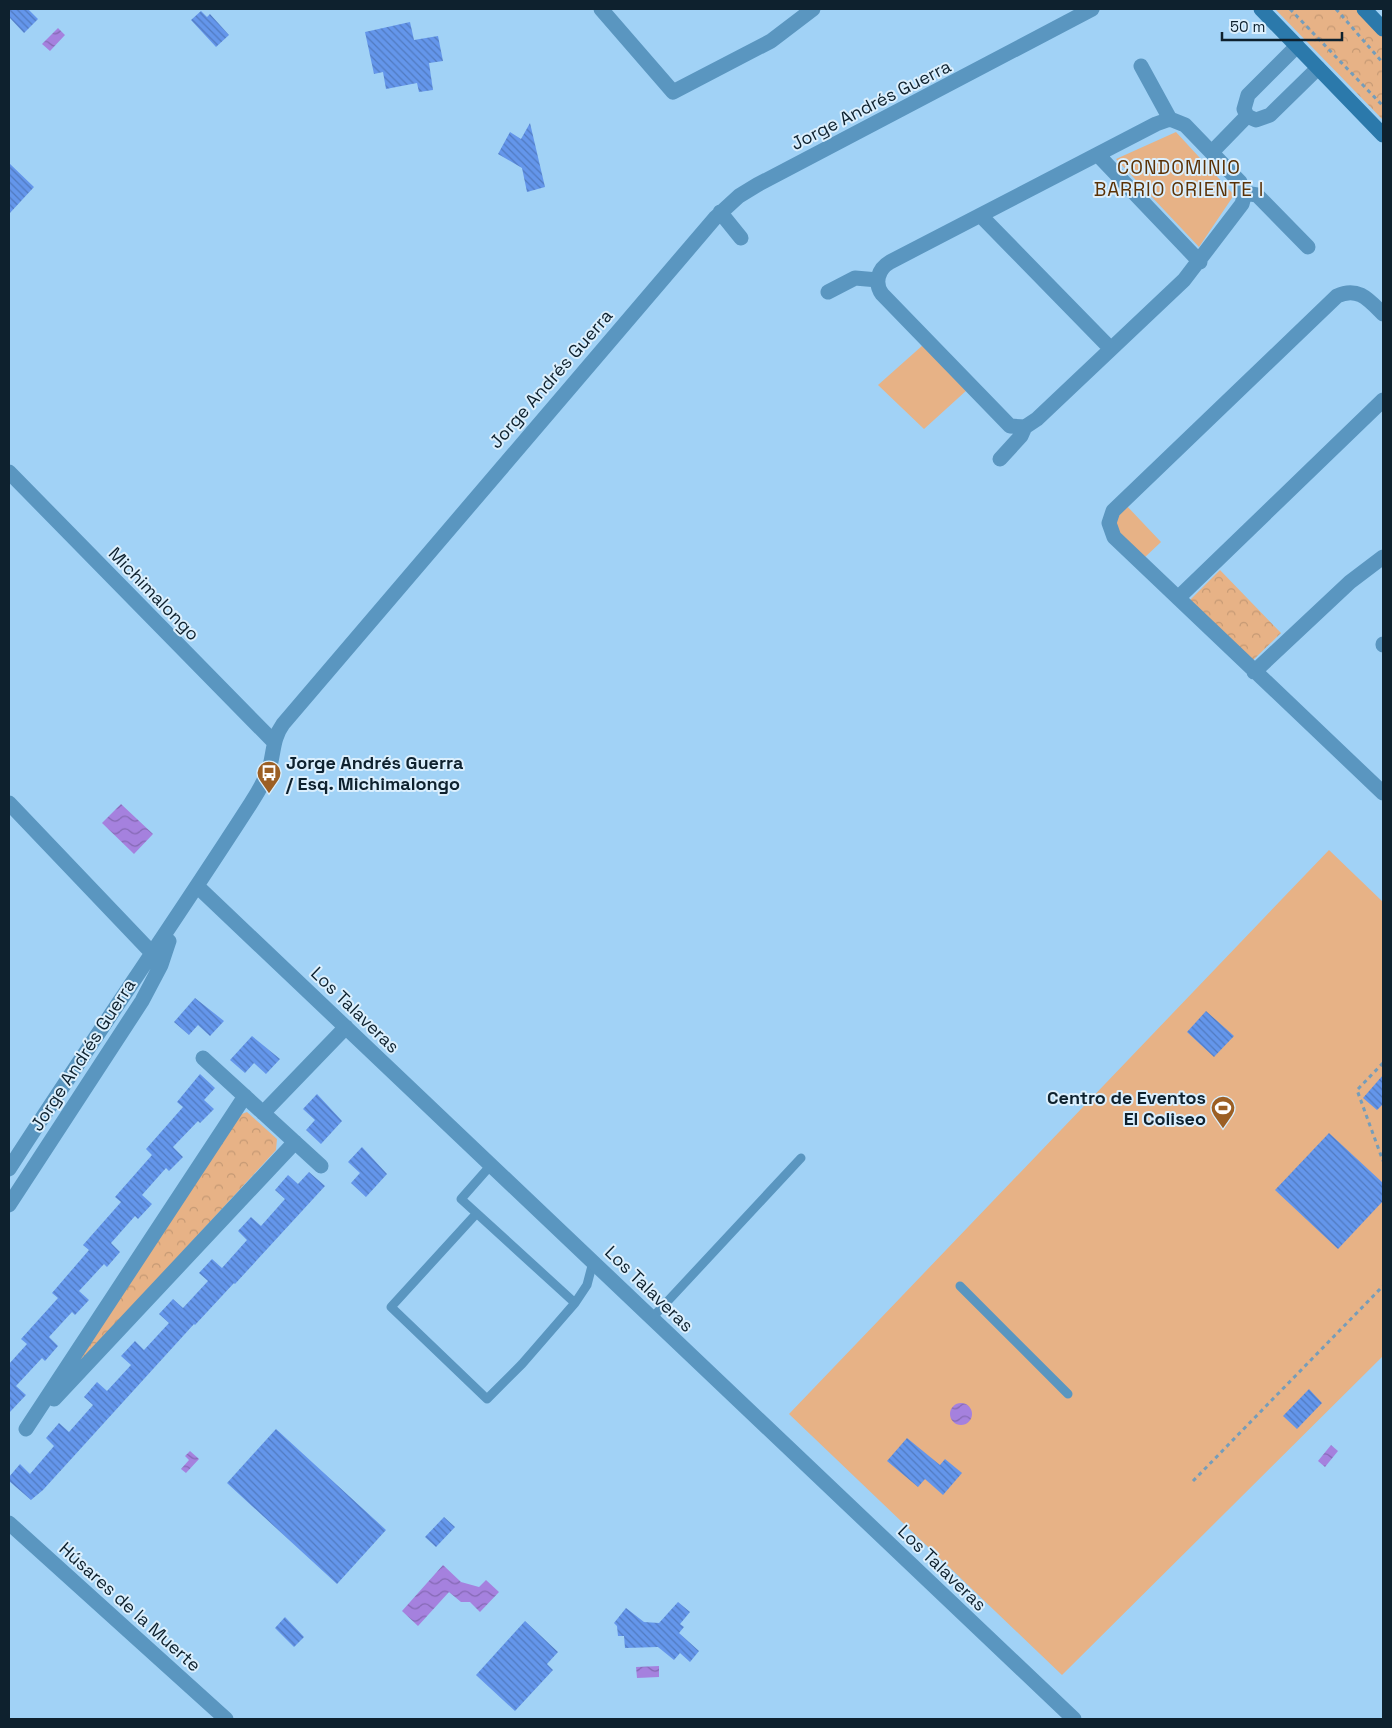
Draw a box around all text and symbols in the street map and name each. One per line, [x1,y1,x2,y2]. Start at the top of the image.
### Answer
scale bar [1222,10,1342,42]
text: 50 m [1230,17,1265,36]
street label: Jorge Andrés Guerra [787,54,955,155]
district label: CONDOMINIO BARRIO ORIENTE I [1094,155,1264,202]
street label: Jorge Andrés Guerra [484,304,617,453]
street label: Michimalongo [104,542,205,645]
place label: Jorge Andrés Guerra / Esq. Michimalongo [285,751,464,795]
bus stop icon: Jorge Andrés Guerra / Esq. Michimalongo [256,760,282,794]
street label: Los Talaveras [306,962,404,1058]
street label: Jorge Andrés Guerra [25,974,140,1135]
place label: Centro de Eventos El Coliseo [1047,1086,1206,1130]
sports icon: Centro de Eventos El Coliseo [1210,1095,1236,1129]
street label: Los Talaveras [600,1241,698,1337]
street label: Los Talaveras [893,1520,991,1616]
street label: Húsares de la Muerte [55,1537,206,1676]

